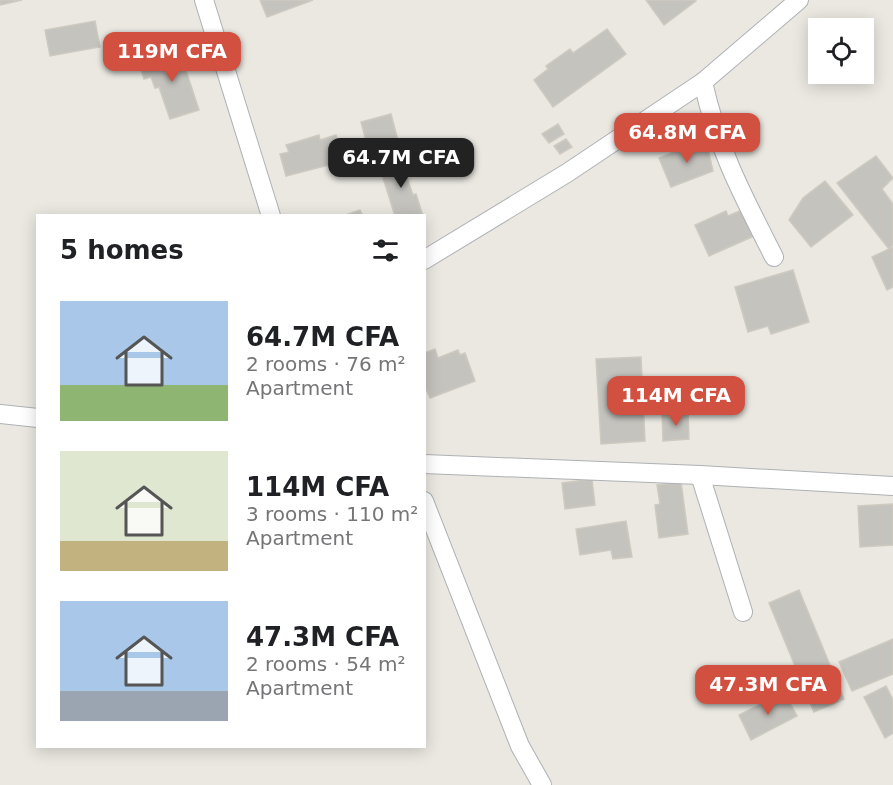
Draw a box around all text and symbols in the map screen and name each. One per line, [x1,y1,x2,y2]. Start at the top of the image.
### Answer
map controls [808,18,874,84]
button: locate [808,18,874,84]
pin: 119M CFA [110,32,234,83]
text: 119M CFA [117,39,227,63]
pin: 64.8M CFA [618,113,756,164]
text: 64.8M CFA [628,120,746,144]
pin: 64.7M CFA [332,138,470,189]
text: 64.7M CFA [342,145,460,169]
icon: filters [369,234,402,267]
text: 5 homes [60,235,184,265]
text: 64.7M CFA [246,322,399,352]
icon: home [108,325,180,397]
text: 2 rooms · 76 m² [246,352,406,376]
text: Apartment [246,376,353,400]
pin: 114M CFA [614,376,738,427]
text: 114M CFA [621,383,731,407]
text: 114M CFA [246,472,389,502]
icon: home [108,475,180,547]
text: 3 rooms · 110 m² [246,502,418,526]
text: Apartment [246,526,353,550]
text: 47.3M CFA [246,622,399,652]
icon: home [108,625,180,697]
text: 2 rooms · 54 m² [246,652,406,676]
pin: 47.3M CFA [699,665,837,716]
text: 47.3M CFA [709,672,827,696]
text: Apartment [246,676,353,700]

